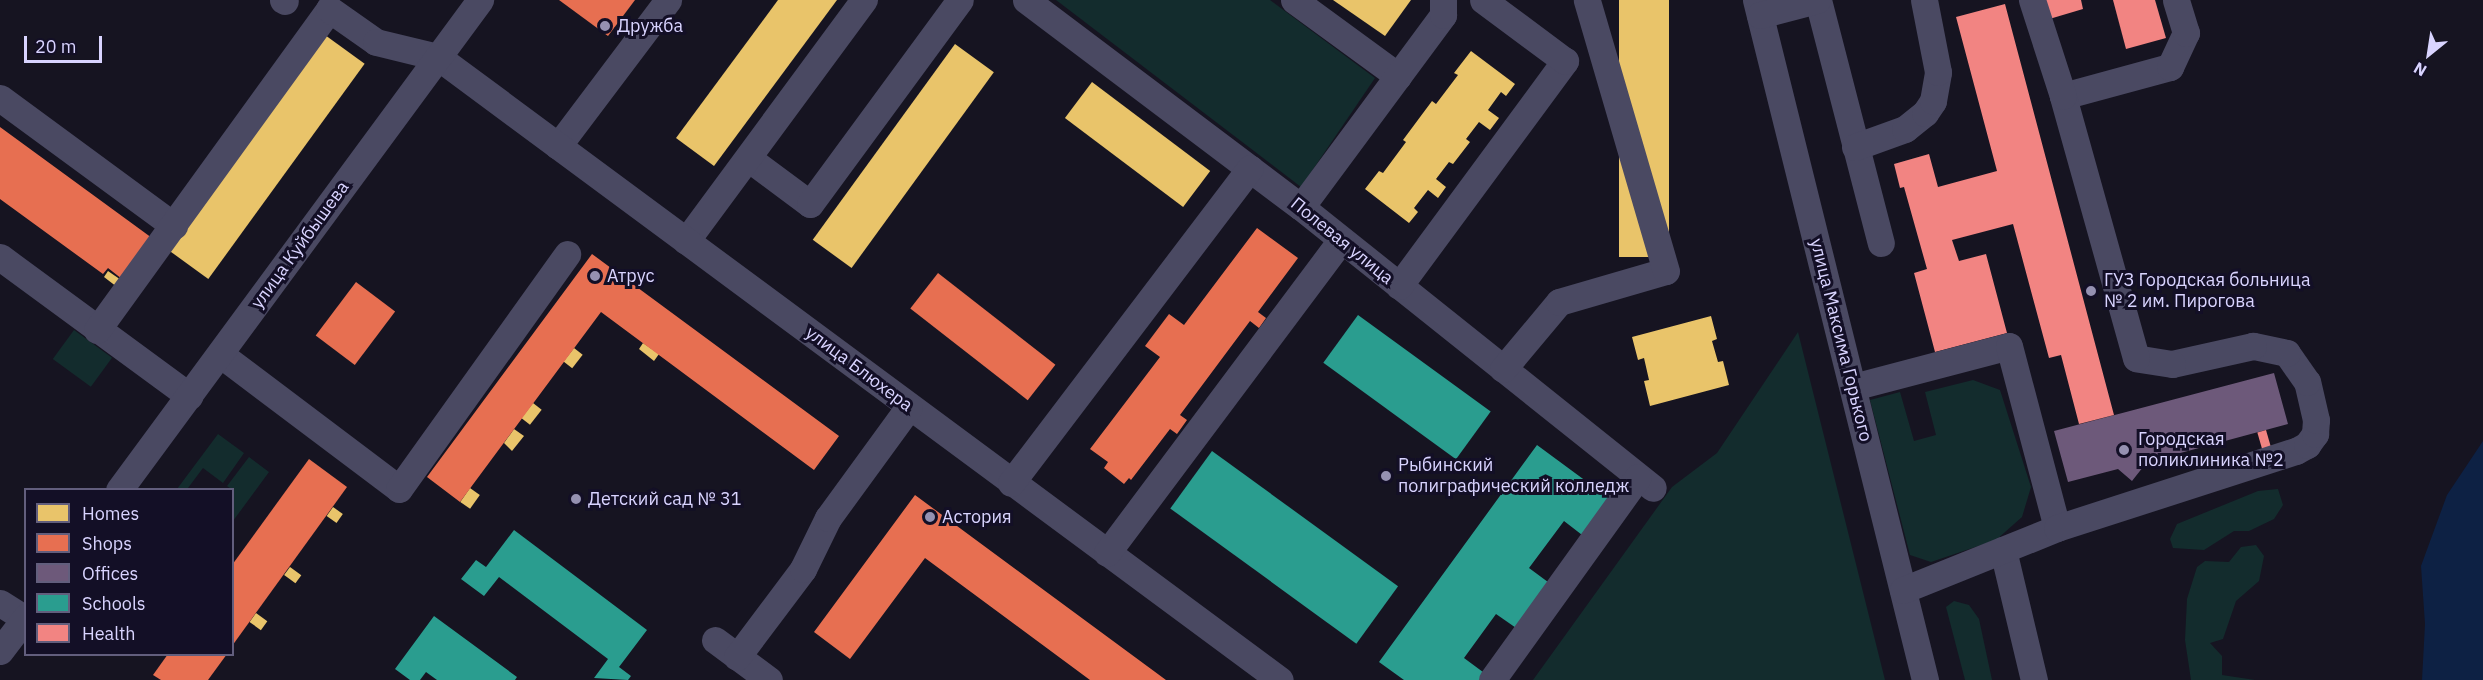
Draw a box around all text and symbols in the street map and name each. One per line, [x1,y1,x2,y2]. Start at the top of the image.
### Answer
place label: Дружба [617,15,683,37]
marker: Дружба [598,19,612,33]
scale bar [27,24,105,62]
north arrow [2399,24,2459,84]
text: 20 m [35,35,77,58]
text: N [2410,58,2430,81]
street label: улица Куйбышева [247,177,353,313]
street label: Полевая улица [1286,193,1398,289]
street label: улица Максима Горького [1805,236,1877,444]
place label: Атрус [607,265,654,287]
marker: Атрус [588,269,602,283]
place label: ГУЗ Городская больница № 2 им. Пирогова [2104,270,2311,312]
marker: ГУЗ Городская больница № 2 им. Пирогова [2082,282,2100,300]
street label: улица Блюхера [801,322,917,416]
place label: Городская поликлиника №2 [2138,429,2284,472]
marker: Городская поликлиника №2 [2115,441,2133,459]
place label: Рыбинский полиграфический колледж [1398,455,1629,498]
marker: Рыбинский полиграфический колледж [1379,469,1393,483]
legend [24,488,234,656]
place label: Детский сад № 31 [588,488,742,510]
marker: Детский сад № 31 [569,492,583,506]
text: Homes [82,502,139,525]
place label: Астория [942,506,1012,528]
marker: Астория [923,510,937,524]
text: Shops [82,532,132,555]
text: Offices [82,562,138,585]
text: Schools [82,592,146,615]
text: Health [82,622,136,645]

